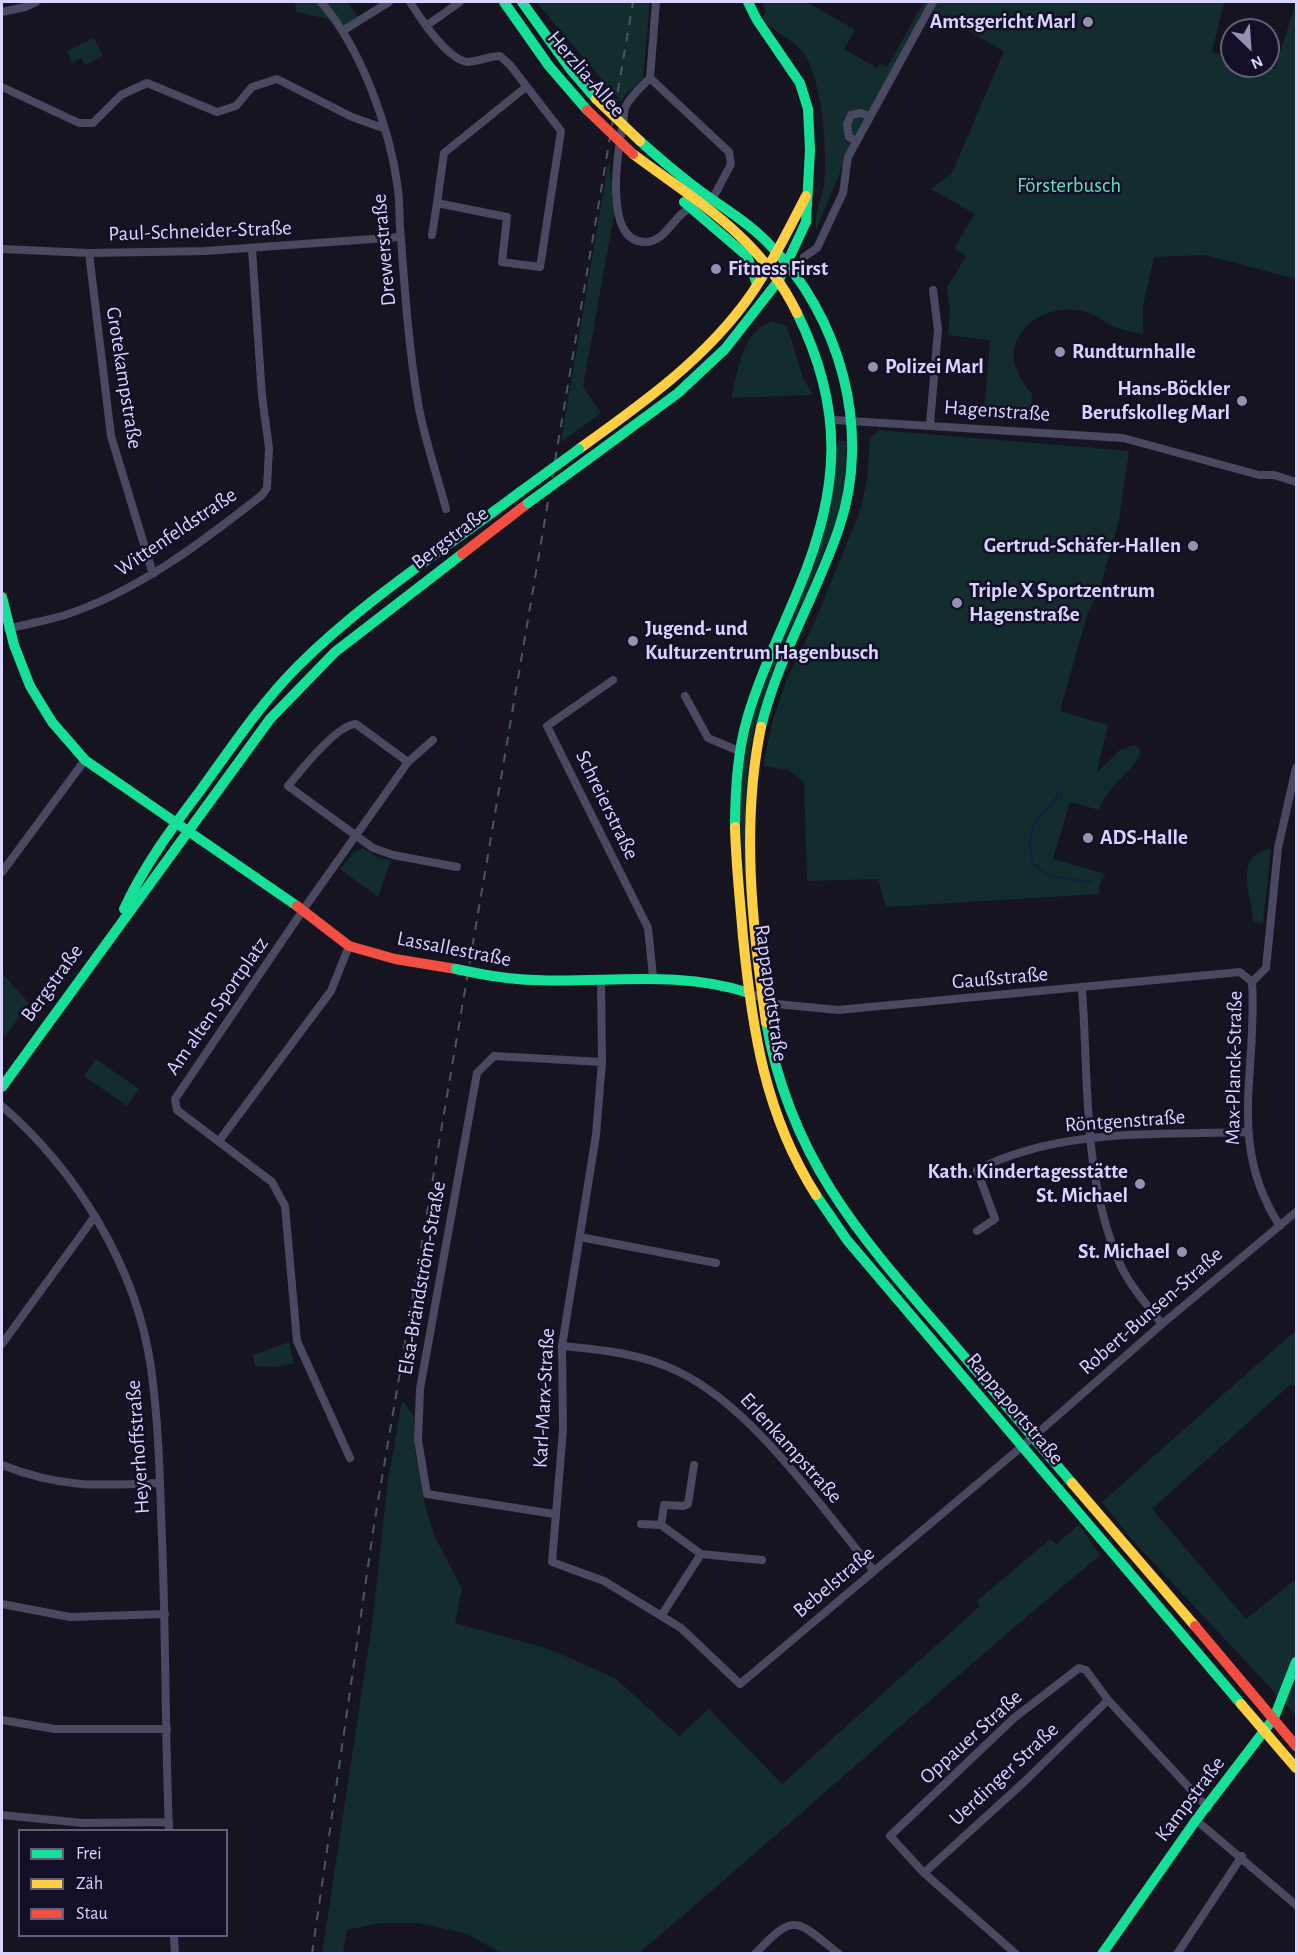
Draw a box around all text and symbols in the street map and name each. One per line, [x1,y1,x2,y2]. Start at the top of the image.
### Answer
place label: Amtsgericht Marl [930,9,1076,35]
marker: Amtsgericht Marl [1081,15,1095,29]
north arrow [1220,18,1280,78]
street label: Herzlia-Allee [542,26,630,122]
text: N [1248,53,1265,72]
park label: Försterbusch [1017,173,1121,199]
street label: Drewerstraße [367,193,401,307]
street label: Paul-Schneider-Straße [108,215,292,247]
place label: Fitness First [728,256,828,282]
marker: Fitness First [709,262,723,276]
street label: Grotekampstraße [100,305,148,451]
place label: Rundturnhalle [1072,339,1196,365]
marker: Rundturnhalle [1053,345,1067,359]
place label: Polizei Marl [885,354,984,380]
marker: Polizei Marl [866,360,880,374]
place label: Hans-Böckler Berufskolleg Marl [1081,376,1230,426]
marker: Hans-Böckler Berufskolleg Marl [1235,394,1249,408]
street label: Hagenstraße [943,395,1051,427]
street label: Wittenfeldstraße [110,482,242,582]
street label: Bergstraße [407,501,493,575]
place label: Gertrud-Schäfer-Hallen [984,533,1181,559]
marker: Gertrud-Schäfer-Hallen [1186,539,1200,553]
place label: Triple X Sportzentrum Hagenstraße [969,578,1155,628]
marker: Triple X Sportzentrum Hagenstraße [950,596,964,610]
place label: Jugend- und Kulturzentrum Hagenbusch [645,616,879,666]
marker: Jugend- und Kulturzentrum Hagenbusch [626,634,640,648]
street label: Schreierstraße [570,746,644,864]
place label: ADS-Halle [1100,825,1188,851]
marker: ADS-Halle [1081,831,1095,845]
street label: Rappaportstraße [749,923,793,1063]
street label: Lassallestraße [395,926,513,972]
street label: Am alten Sportplatz [160,932,274,1080]
street label: Bergstraße [15,939,89,1027]
street label: Gaußstraße [951,961,1049,995]
street label: Max-Planck-Straße [1220,991,1248,1145]
street label: Röntgenstraße [1064,1104,1186,1138]
place label: Kath. Kindertagesstätte St. Michael [928,1159,1128,1209]
marker: Kath. Kindertagesstätte St. Michael [1133,1177,1147,1191]
street label: Elsa-Brändström-Straße [393,1179,451,1377]
place label: St. Michael [1078,1239,1170,1265]
street label: Robert-Bunsen-Straße [1074,1242,1228,1380]
marker: St. Michael [1175,1245,1189,1259]
street label: Karl-Marx-Straße [528,1327,560,1469]
street label: Rappaportstraße [961,1348,1069,1470]
street label: Heyerhoffstraße [121,1379,155,1515]
street label: Erlenkampstraße [735,1387,847,1509]
street label: Bebelstraße [788,1541,880,1623]
street label: Oppauer Straße [915,1684,1027,1790]
street label: Uerdinger Straße [944,1717,1064,1831]
street label: Kampstraße [1150,1751,1230,1847]
legend [18,1829,228,1937]
text: Frei [76,1845,102,1863]
text: Zäh [76,1875,103,1893]
text: Stau [76,1905,108,1923]

